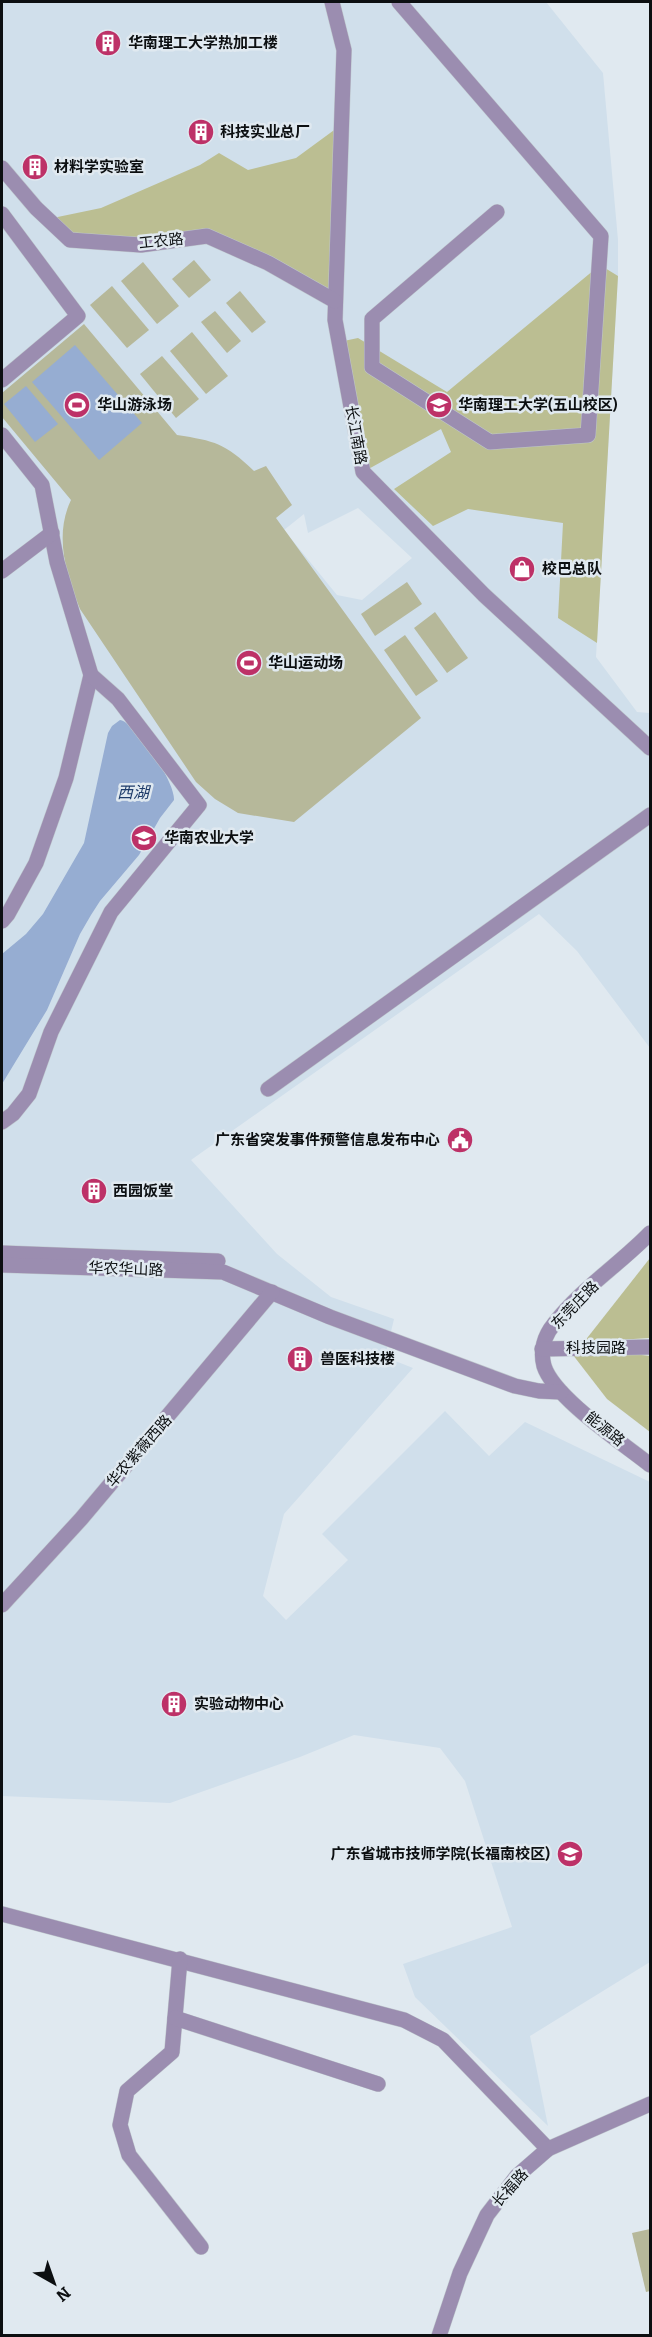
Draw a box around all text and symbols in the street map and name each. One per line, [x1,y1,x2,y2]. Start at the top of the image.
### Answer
building icon: 华南理工大学热加工楼 [93,28,123,58]
place label: 华南理工大学热加工楼 [128,34,278,52]
building icon: 科技实业总厂 [186,117,216,147]
place label: 科技实业总厂 [220,123,310,141]
building icon: 材料学实验室 [20,152,50,182]
place label: 材料学实验室 [54,158,144,176]
street label: 工农路 [138,230,184,252]
sports icon: 华山游泳场 [62,390,92,420]
school or university icon: 华南理工大学(五山校区) [424,390,454,420]
place label: 华山游泳场 [97,396,172,414]
place label: 华南理工大学(五山校区) [458,396,618,414]
street label: 长江南路 [342,404,370,466]
shop icon: 校巴总队 [507,554,537,584]
place label: 校巴总队 [542,560,602,578]
sports icon: 华山运动场 [234,648,264,678]
place label: 华山运动场 [268,654,343,672]
water label: 西湖 [117,783,152,802]
school or university icon: 华南农业大学 [129,823,159,853]
place label: 华南农业大学 [164,829,254,847]
public building icon: 广东省突发事件预警信息发布中心 [445,1125,475,1155]
place label: 广东省突发事件预警信息发布中心 [215,1131,440,1149]
building icon: 西园饭堂 [79,1176,109,1206]
place label: 西园饭堂 [113,1182,173,1200]
street label: 华农华山路 [88,1259,164,1279]
street label: 东莞庄路 [548,1277,602,1333]
street label: 科技园路 [566,1339,626,1357]
building icon: 兽医科技楼 [285,1344,315,1374]
place label: 兽医科技楼 [320,1350,395,1368]
street label: 能源路 [582,1408,628,1450]
street label: 华农紫薇西路 [103,1411,175,1491]
building icon: 实验动物中心 [159,1689,189,1719]
place label: 实验动物中心 [194,1695,284,1713]
school or university icon: 广东省城市技师学院(长福南校区) [555,1839,585,1869]
place label: 广东省城市技师学院(长福南校区) [331,1845,550,1863]
street label: 长福路 [488,2165,532,2211]
north arrow [24,2253,84,2313]
text: N [52,2283,74,2305]

